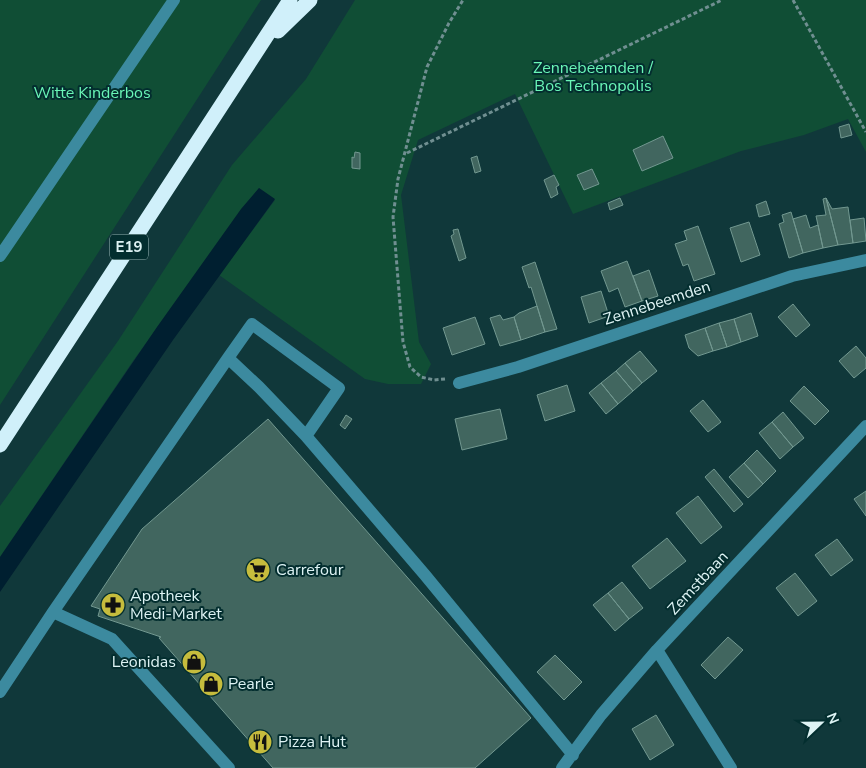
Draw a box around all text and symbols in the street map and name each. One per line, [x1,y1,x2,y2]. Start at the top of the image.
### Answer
park label: Zennebeemden / Bos Technopolis [533,57,653,97]
park label: Witte Kinderbos [33,82,151,104]
road number: E19 [110,234,148,260]
street label: Zennebeemden [601,275,713,331]
street label: Zemstbaan [663,546,733,620]
supermarket icon: Carrefour [245,557,271,583]
place label: Carrefour [276,559,344,581]
place label: Apotheek Medi-Market [130,585,222,625]
pharmacy icon: Apotheek Medi-Market [100,592,126,618]
shop icon: Leonidas [181,649,207,675]
place label: Leonidas [112,651,176,673]
shop icon: Pearle [198,671,224,697]
place label: Pearle [228,673,274,695]
north arrow [796,698,846,748]
text: N [822,710,843,727]
restaurant icon: Pizza Hut [247,729,273,755]
place label: Pizza Hut [278,731,346,753]

